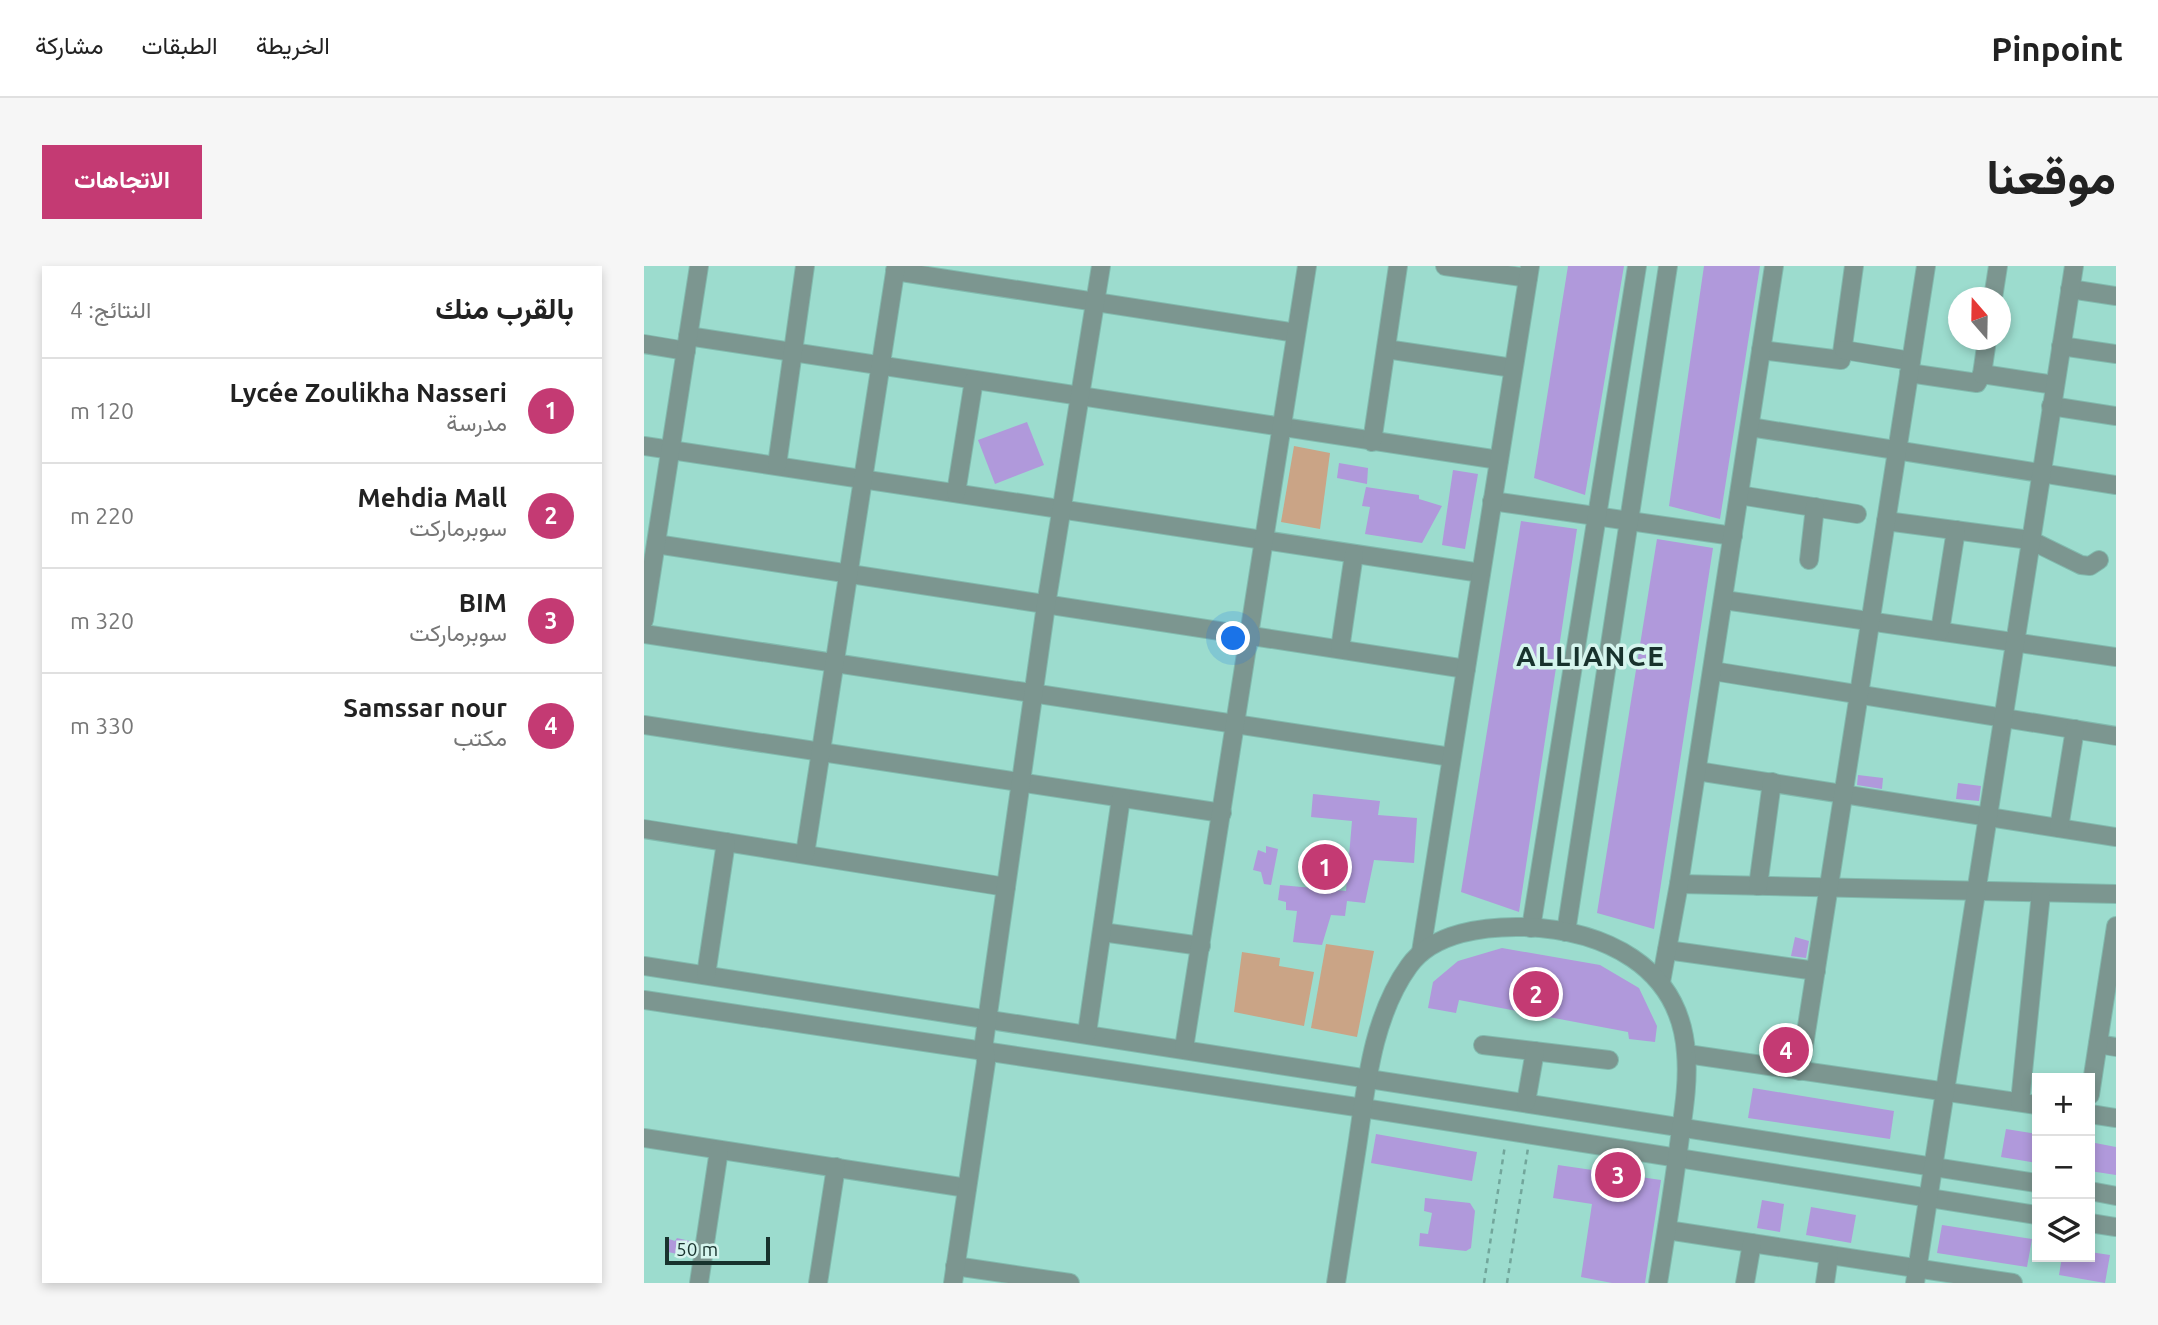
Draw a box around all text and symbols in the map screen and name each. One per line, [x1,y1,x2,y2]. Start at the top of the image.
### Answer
text: Pinpoint [1991,30,2123,67]
text: مشاركة [35,32,103,59]
text: الطبقات [141,32,218,59]
text: الخريطة [256,32,330,59]
button: الاتجاهات [42,145,202,219]
text: موقعنا [1986,148,2116,203]
north arrow [1948,287,2011,350]
text: بالقرب منك [435,291,574,325]
text: النتائج: 4 [70,297,151,322]
text: Lycée Zoulikha Nasseri [229,378,507,407]
text: 120 m [70,398,134,423]
text: 1 [545,398,558,423]
text: مدرسة [446,410,507,435]
text: Mehdia Mall [358,483,507,512]
text: 220 m [70,503,134,528]
text: 2 [545,503,558,528]
text: سوبرماركت [409,515,507,540]
text: BIM [459,588,507,617]
text: 320 m [70,608,134,633]
text: 3 [545,608,558,633]
text: سوبرماركت [409,620,507,645]
your location [1216,621,1250,655]
district label: ALLIANCE [1516,640,1666,671]
text: Samssar nour [343,693,507,722]
text: 330 m [70,713,134,738]
text: 4 [545,713,558,738]
text: مكتب [453,725,507,750]
pin: 1 [1302,841,1348,893]
pin: 2 [1513,968,1559,1020]
pin: 4 [1763,1024,1809,1076]
map controls [2032,1073,2095,1262]
button: + [2032,1073,2095,1136]
button: − [2032,1136,2095,1199]
pin: 3 [1595,1149,1641,1201]
button: layers [2032,1199,2095,1262]
scale bar [665,1234,770,1266]
text: 50 m [676,1238,718,1260]

